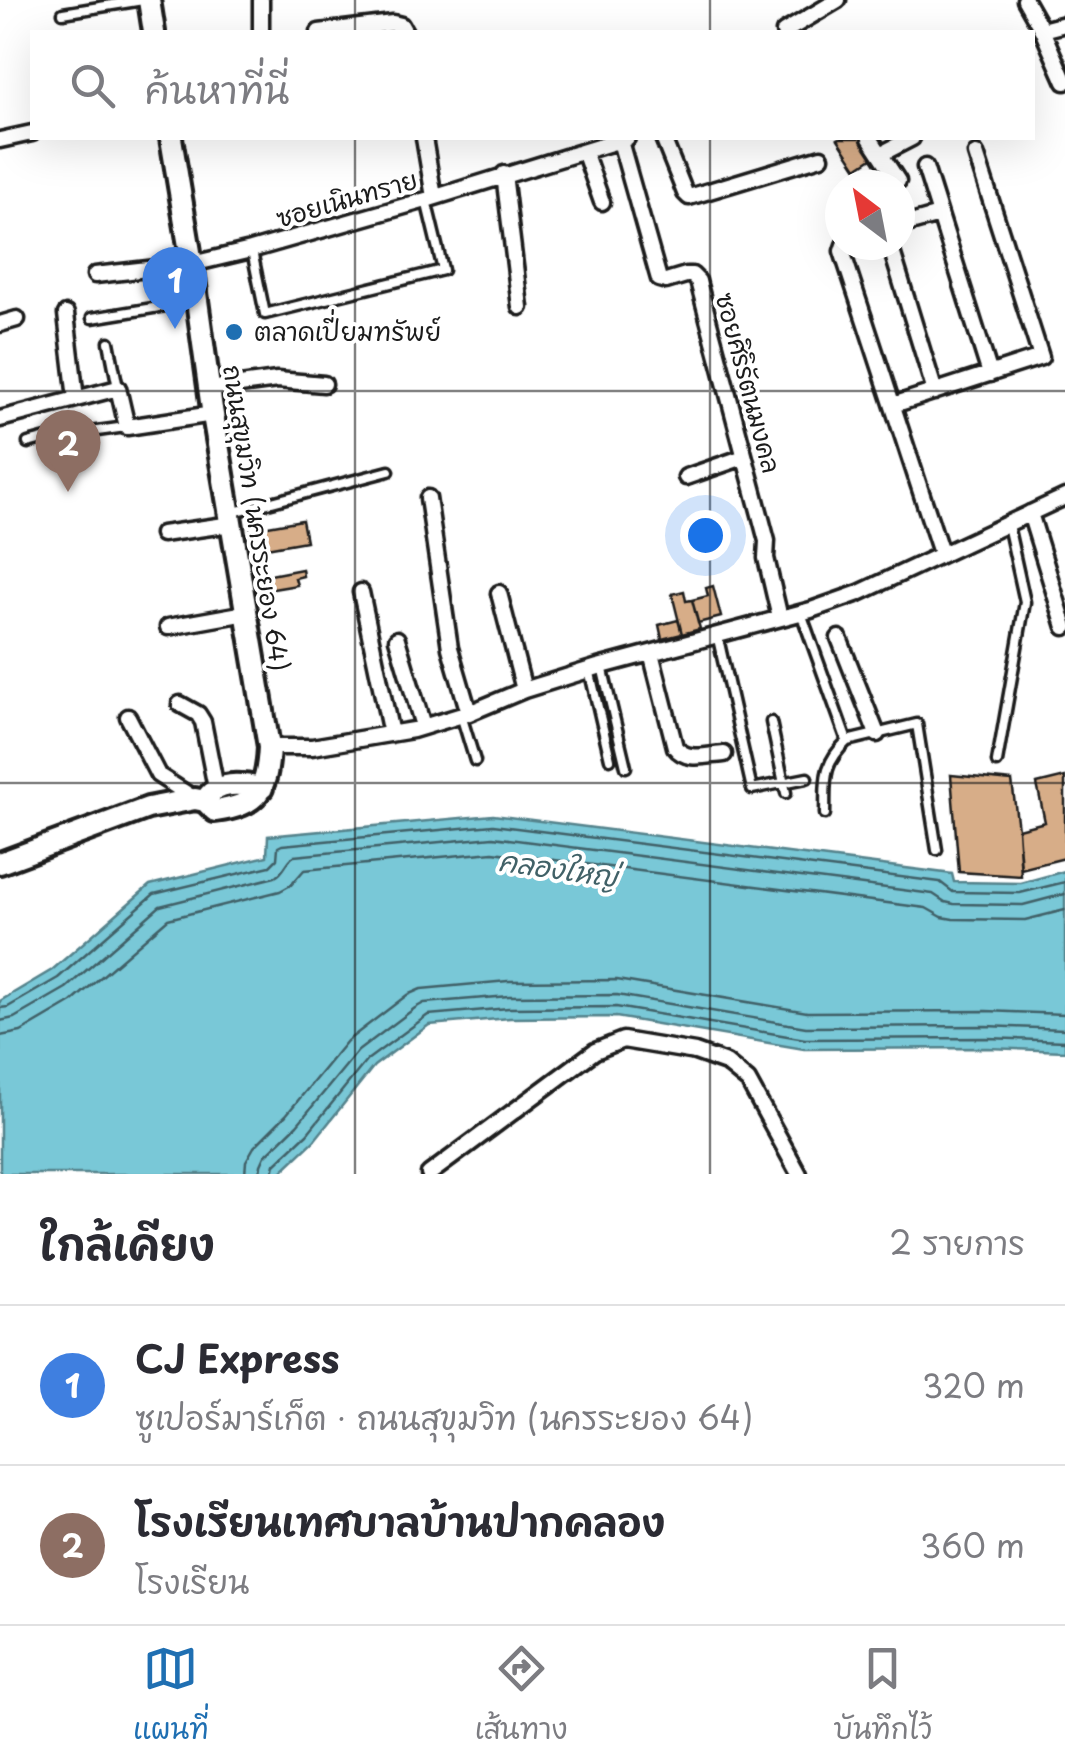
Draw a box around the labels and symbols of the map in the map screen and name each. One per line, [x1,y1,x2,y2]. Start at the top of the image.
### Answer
street label: ซอยเนินทราย [272,160,422,236]
north arrow [825,170,915,260]
pin: 1 [142,246,208,329]
street label: ซอยศิริรัตนมงคล [707,288,791,477]
place label: ตลาดเปี่ยมทรัพย์ [254,309,441,350]
marker: ตลาดเปี่ยมทรัพย์ [223,321,245,343]
street label: ถนนสุขุมวิท (นครระยอง 64) [213,362,300,674]
pin: 2 [36,410,100,492]
your location [680,510,731,561]
water label: คลองใหญ่ [496,838,625,898]

